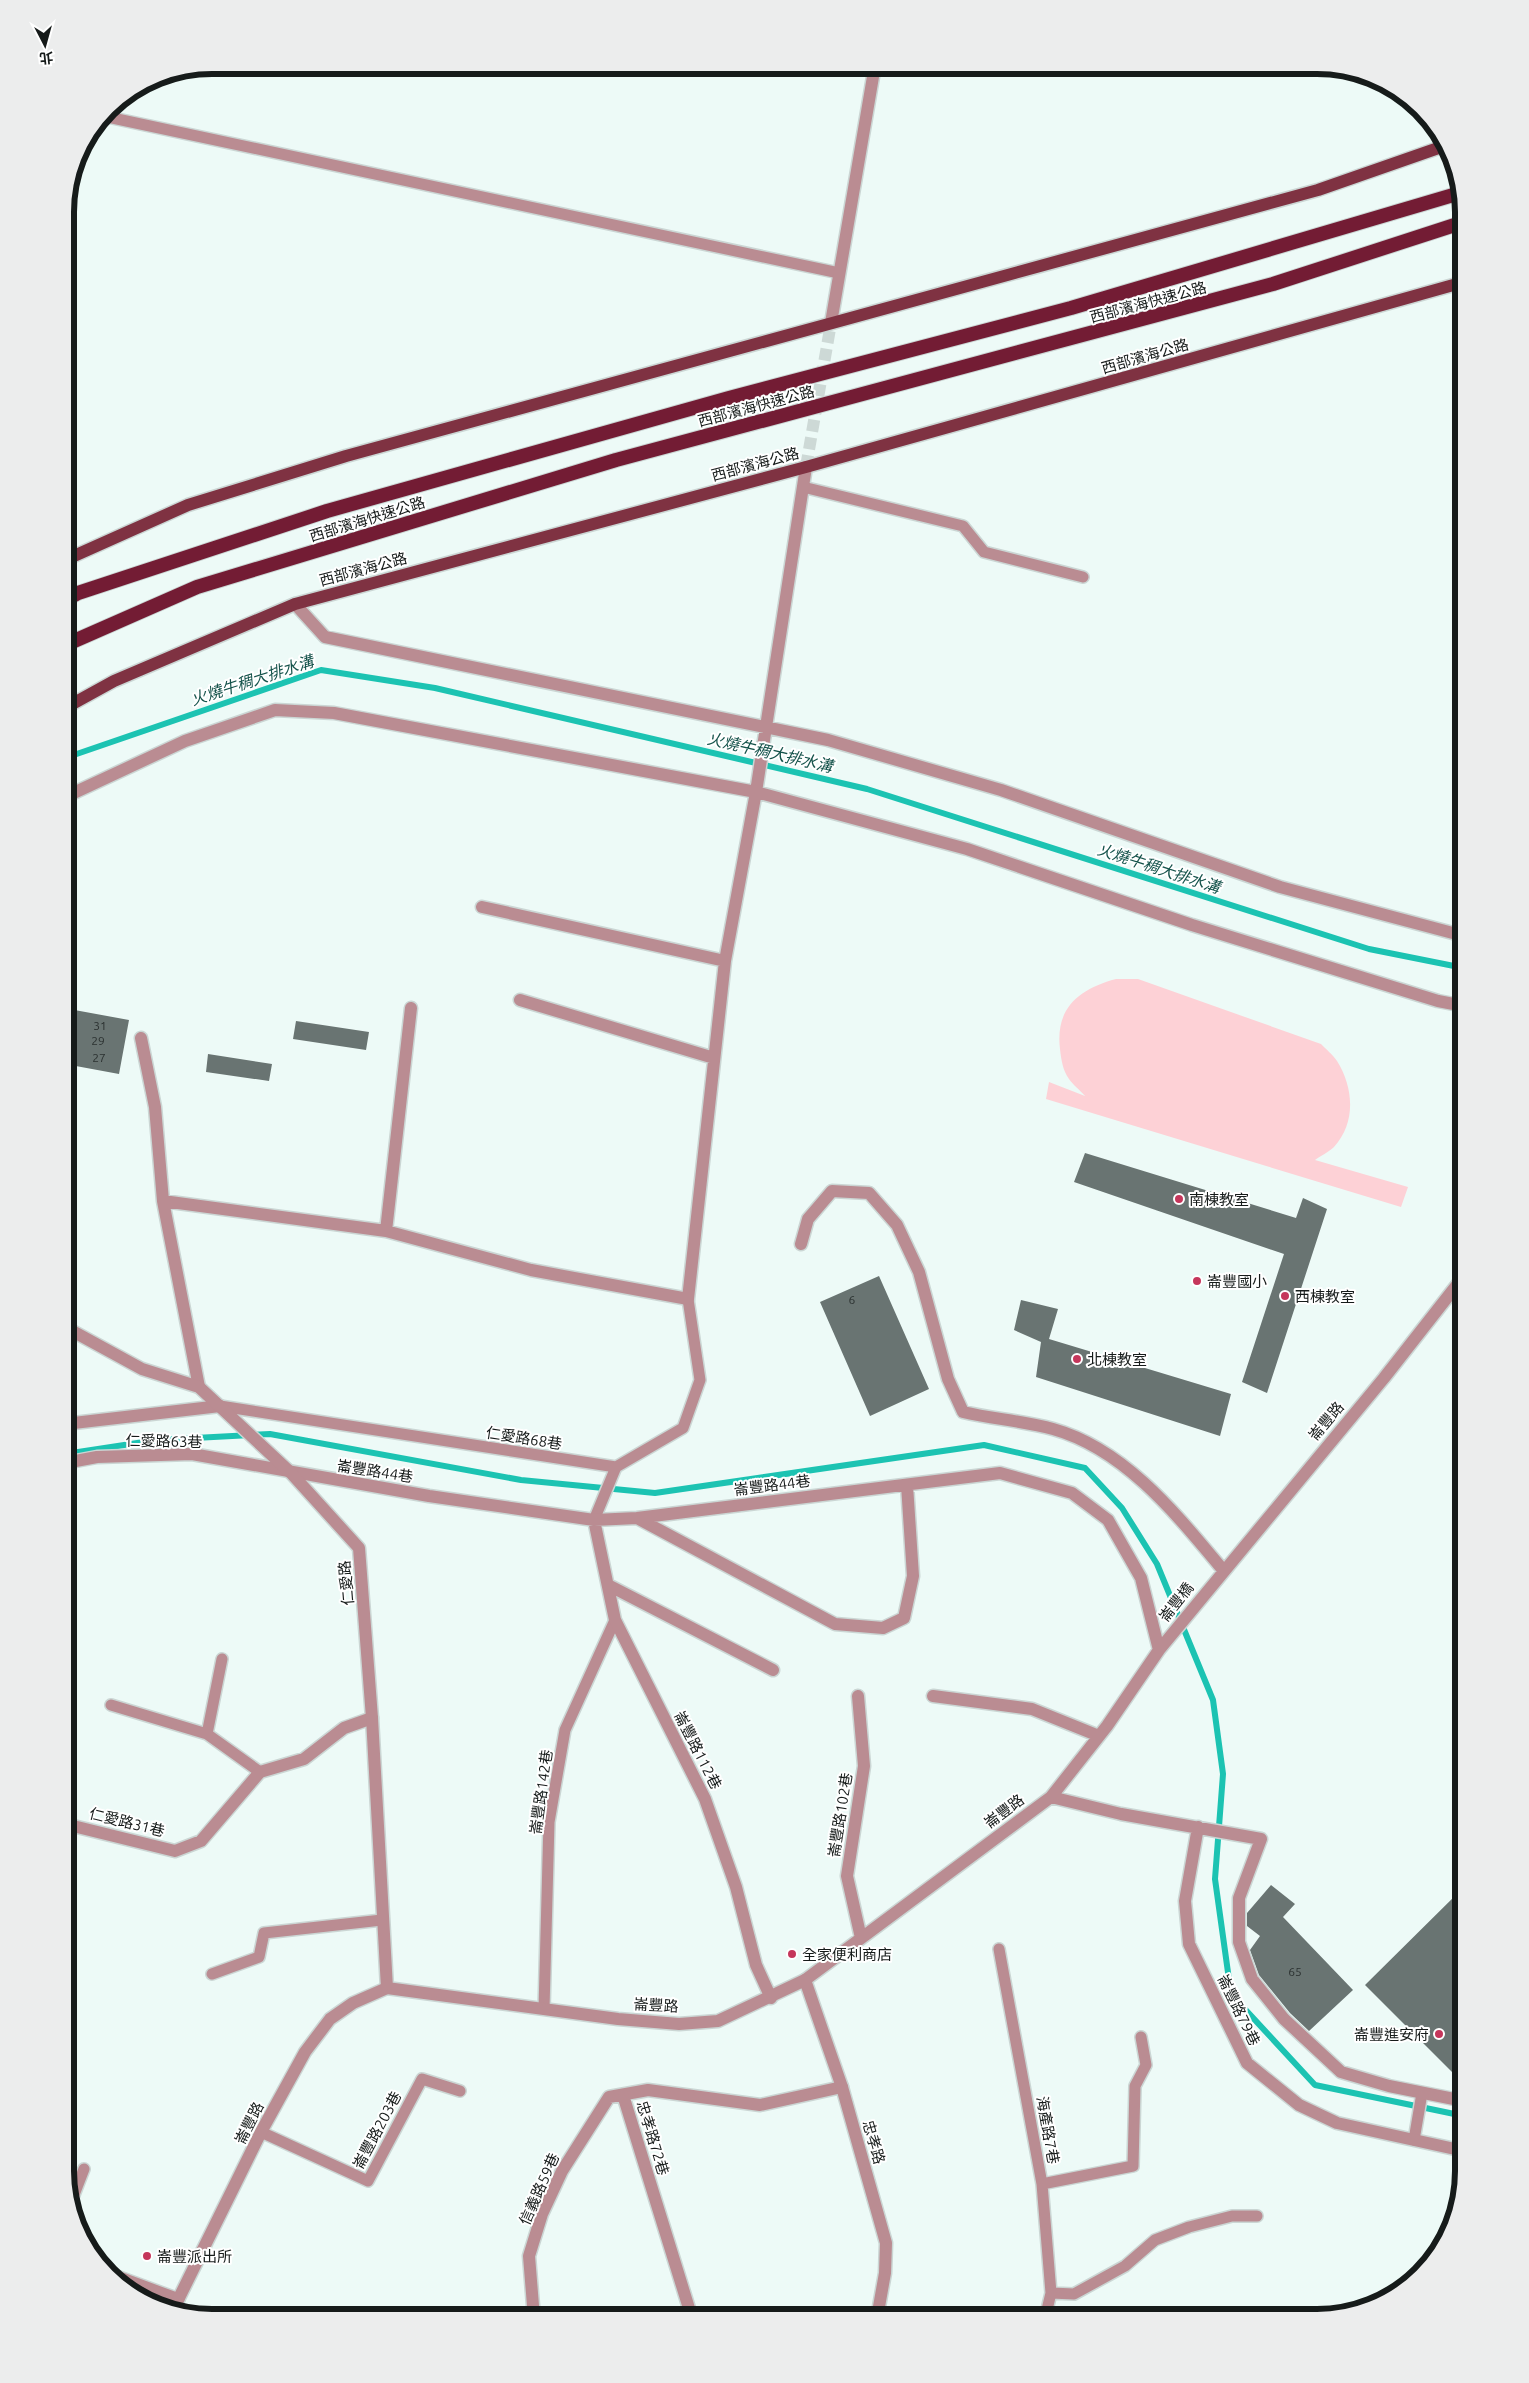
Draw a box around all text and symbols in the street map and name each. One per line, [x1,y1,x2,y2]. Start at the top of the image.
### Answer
north arrow [20,20,70,70]
text: 北 [39,49,54,67]
street label: 西部濱海快速公路 [1088,278,1208,326]
street label: 西部濱海公路 [1099,335,1191,377]
street label: 西部濱海快速公路 [696,382,816,430]
street label: 西部濱海公路 [709,444,801,484]
street label: 西部濱海快速公路 [307,493,427,545]
street label: 西部濱海公路 [317,549,409,589]
water label: 火燒牛稠大排水溝 [188,651,318,708]
water label: 火燒牛稠大排水溝 [706,729,836,776]
water label: 火燒牛稠大排水溝 [1095,840,1225,897]
house number: 31 [93,1019,107,1032]
house number: 29 [91,1034,105,1047]
house number: 27 [92,1051,106,1064]
place label: 南棟教室 [1189,1191,1249,1208]
marker: 南棟教室 [1173,1193,1185,1205]
place label: 崙豐國小 [1207,1273,1267,1290]
marker: 崙豐國小 [1191,1275,1203,1287]
place label: 西棟教室 [1295,1288,1355,1305]
marker: 西棟教室 [1279,1290,1291,1302]
house number: 6 [849,1293,856,1306]
place label: 北棟教室 [1087,1351,1147,1368]
marker: 北棟教室 [1071,1353,1083,1365]
street label: 崙豐路 [1305,1398,1347,1444]
street label: 仁愛路68巷 [485,1424,563,1452]
street label: 仁愛路63巷 [125,1432,203,1450]
street label: 崙豐路44巷 [336,1457,414,1485]
street label: 崙豐路44巷 [733,1472,811,1498]
street label: 仁愛路 [336,1560,356,1606]
street label: 崙豐橋 [1155,1579,1197,1625]
street label: 崙豐路112巷 [671,1708,725,1792]
street label: 崙豐路142巷 [527,1749,555,1835]
street label: 崙豐路102巷 [825,1772,855,1858]
street label: 崙豐路 [981,1791,1027,1831]
street label: 仁愛路31巷 [88,1804,166,1840]
place label: 全家便利商店 [802,1946,892,1963]
marker: 全家便利商店 [786,1948,798,1960]
house number: 65 [1288,1965,1302,1978]
street label: 崙豐路79巷 [1215,1972,1263,2048]
street label: 崙豐路 [633,1995,679,2015]
place label: 崙豐進安府 [1354,2026,1429,2043]
marker: 崙豐進安府 [1433,2028,1445,2040]
street label: 崙豐路203巷 [349,2088,405,2172]
street label: 海產路7巷 [1034,2095,1062,2165]
street label: 崙豐路 [231,2099,267,2147]
street label: 忠孝路72巷 [634,2099,672,2177]
street label: 忠孝路 [860,2118,888,2166]
street label: 信義路59巷 [516,2150,562,2228]
place label: 崙豐派出所 [157,2248,232,2265]
marker: 崙豐派出所 [141,2250,153,2262]

